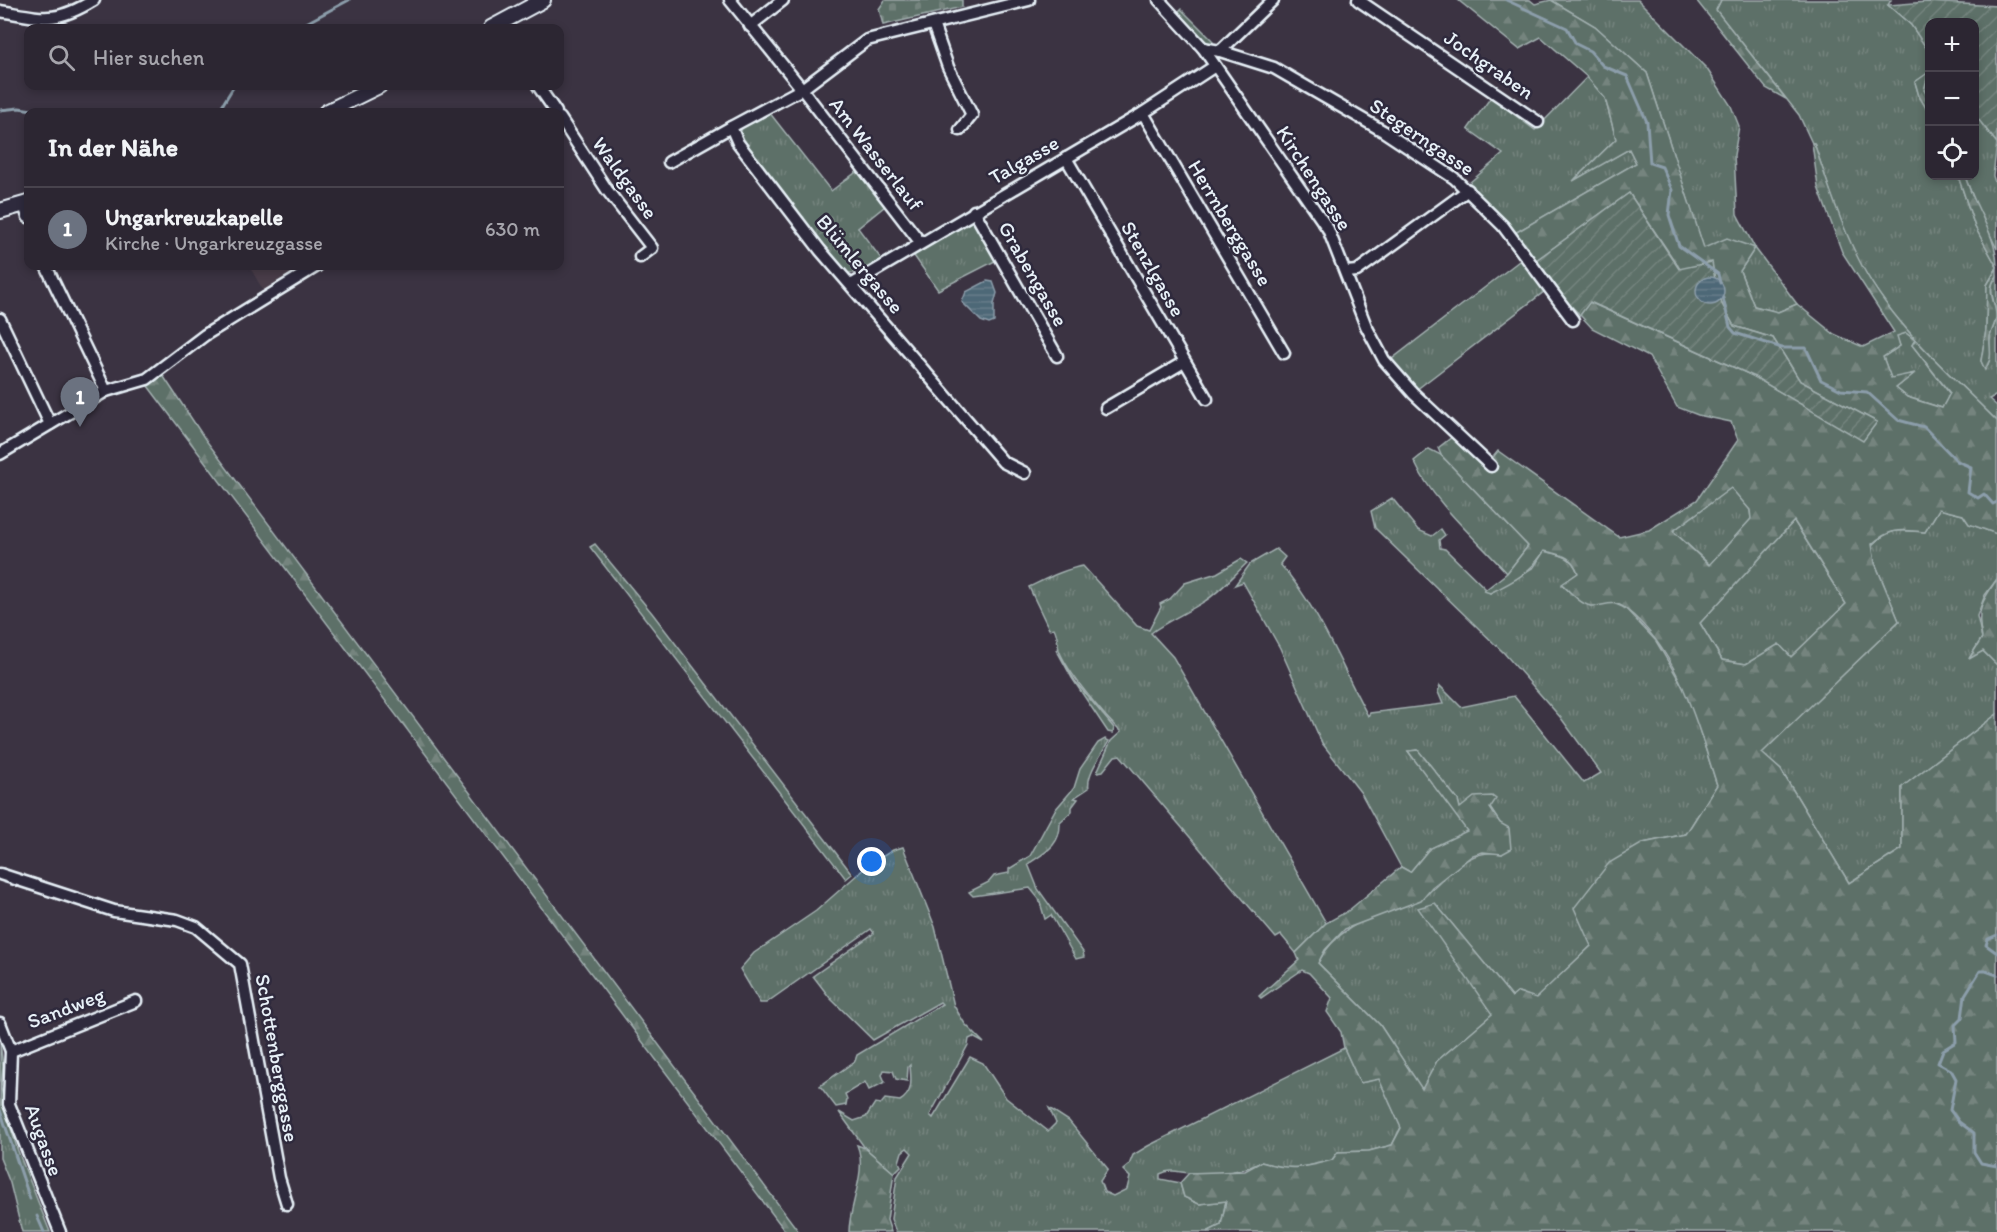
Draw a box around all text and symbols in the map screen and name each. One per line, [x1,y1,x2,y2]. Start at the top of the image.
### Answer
map controls [1925,18,1979,180]
button: + [1925,18,1979,72]
search box [24,24,564,90]
street label: Jochgraben [1440,25,1539,105]
icon: search [45,41,78,74]
text: Hier suchen [93,44,204,71]
button: − [1925,72,1979,126]
street label: Am Wasserlauf [824,92,929,216]
street label: Stegerngasse [1365,92,1479,181]
street label: Kirchengasse [1271,121,1358,235]
button: locate [1925,126,1979,180]
street label: Talgasse [984,130,1063,190]
text: In der Nähe [48,131,178,163]
street label: Waldgasse [587,132,664,224]
street label: Herrnberggasse [1183,155,1278,290]
text: Ungarkreuzkapelle [105,204,283,231]
street label: Blümlergasse [812,209,909,319]
street label: Stenzlgasse [1116,216,1191,321]
text: 1 [63,217,72,241]
text: 630 m [485,217,540,241]
street label: Grabengasse [993,217,1074,331]
text: Kirche · Ungarkreuzgasse [105,231,323,255]
pin: 1 [60,378,100,427]
your location [857,847,886,876]
street label: Schottenberggasse [250,972,305,1144]
street label: Sandweg [24,981,108,1034]
street label: Augasse [20,1100,69,1179]

